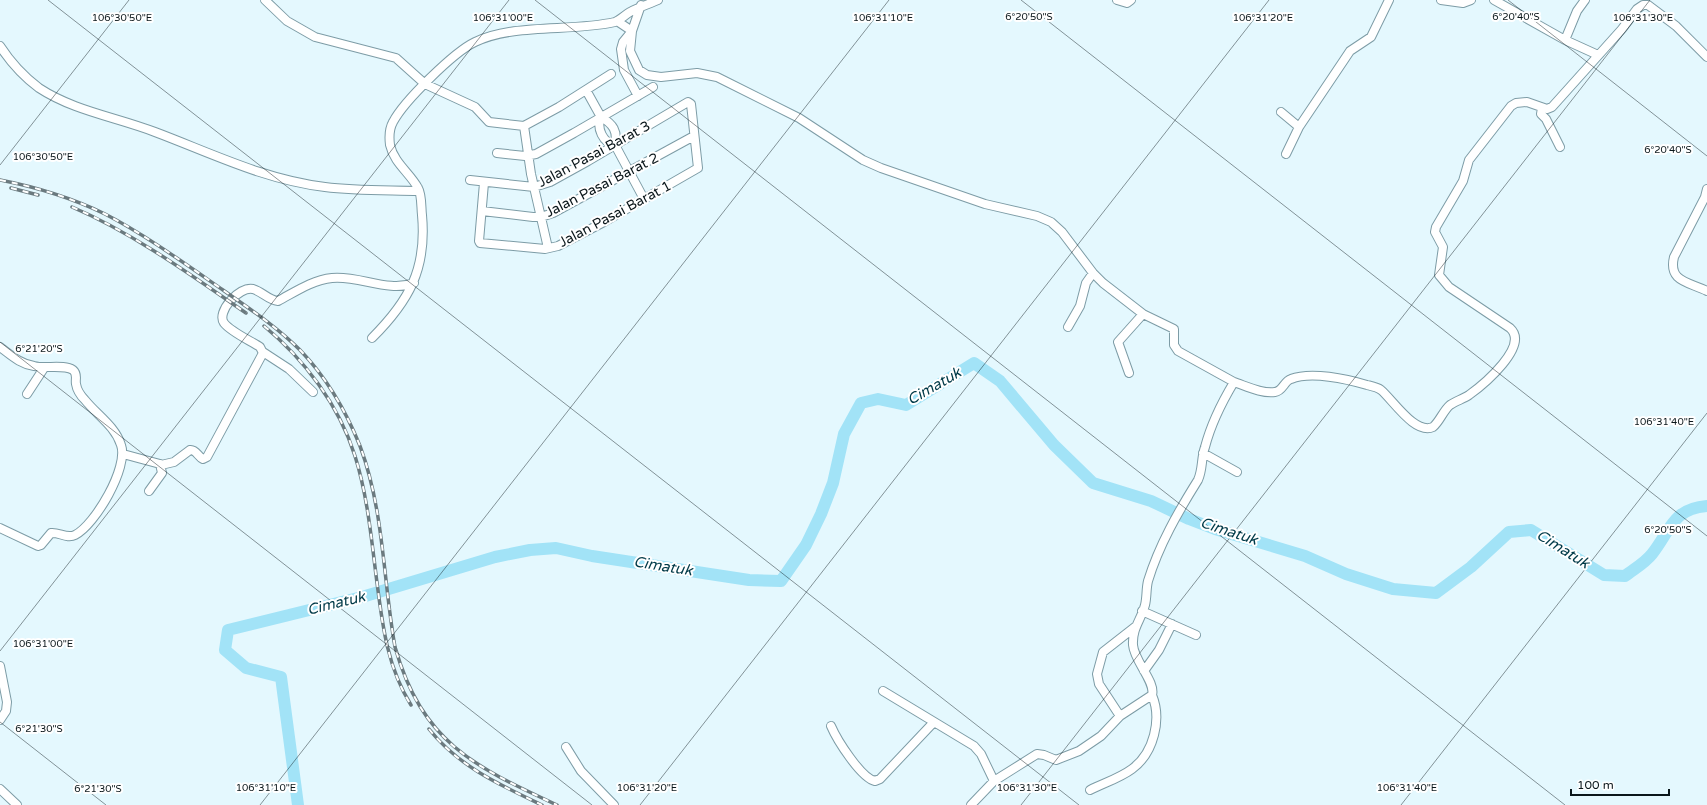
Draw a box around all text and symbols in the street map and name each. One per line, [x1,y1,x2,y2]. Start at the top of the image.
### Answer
text: 6°20'50"S [1005,11,1053,23]
text: 6°20'40"S [1492,11,1540,23]
text: 106°30'50"E [92,12,152,24]
text: 106°31'00"E [473,12,533,24]
text: 106°31'10"E [853,12,913,24]
text: 106°31'20"E [1233,12,1293,24]
text: 106°31'30"E [1613,12,1673,24]
street label: Jalan Pasai Barat 3 [535,117,653,191]
text: 6°20'40"S [1644,144,1692,156]
street label: Jalan Pasai Barat 2 [542,149,662,221]
text: 106°30'50"E [13,151,73,163]
street label: Jalan Pasai Barat 1 [556,177,674,251]
text: 6°21'20"S [15,343,63,355]
water label: Cimatuk [904,362,966,409]
text: 106°31'40"E [1634,416,1694,428]
water label: Cimatuk [1198,513,1262,549]
text: 6°20'50"S [1644,524,1692,536]
water label: Cimatuk [1533,526,1594,573]
water label: Cimatuk [632,552,695,580]
water label: Cimatuk [305,587,369,619]
text: 106°31'00"E [13,638,73,650]
text: 6°21'30"S [15,723,63,735]
scale bar [1571,771,1669,797]
text: 100 m [1577,778,1614,792]
text: 106°31'10"E [236,782,296,794]
text: 106°31'20"E [617,782,677,794]
text: 106°31'30"E [997,782,1057,794]
text: 106°31'40"E [1377,782,1437,794]
text: 6°21'30"S [74,783,122,795]

